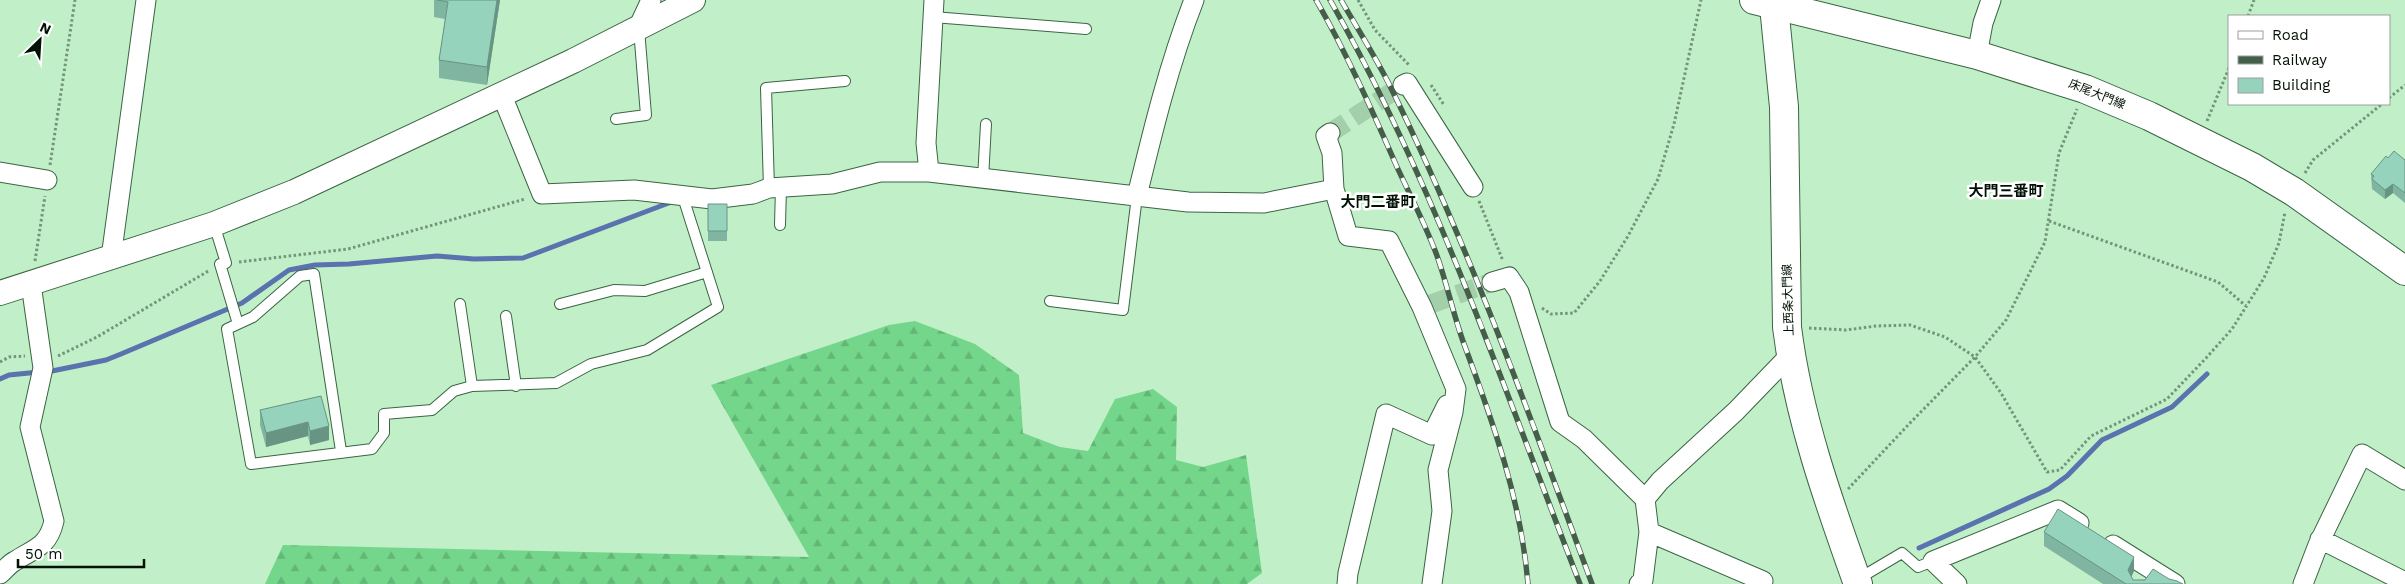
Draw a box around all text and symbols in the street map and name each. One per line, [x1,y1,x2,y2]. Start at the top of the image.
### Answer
north arrow [15,15,65,65]
legend [2228,15,2390,105]
text: N [37,19,54,38]
text: Road [2272,26,2309,44]
text: Railway [2272,51,2327,69]
street label: 床尾大門線 [2067,76,2127,112]
text: Building [2272,76,2330,94]
district label: 大門三番町 [1968,182,2044,200]
district label: 大門二番町 [1340,193,1416,211]
street label: 上西条大門線 [1780,264,1796,336]
scale bar [18,536,144,568]
text: 50 m [25,545,62,563]

